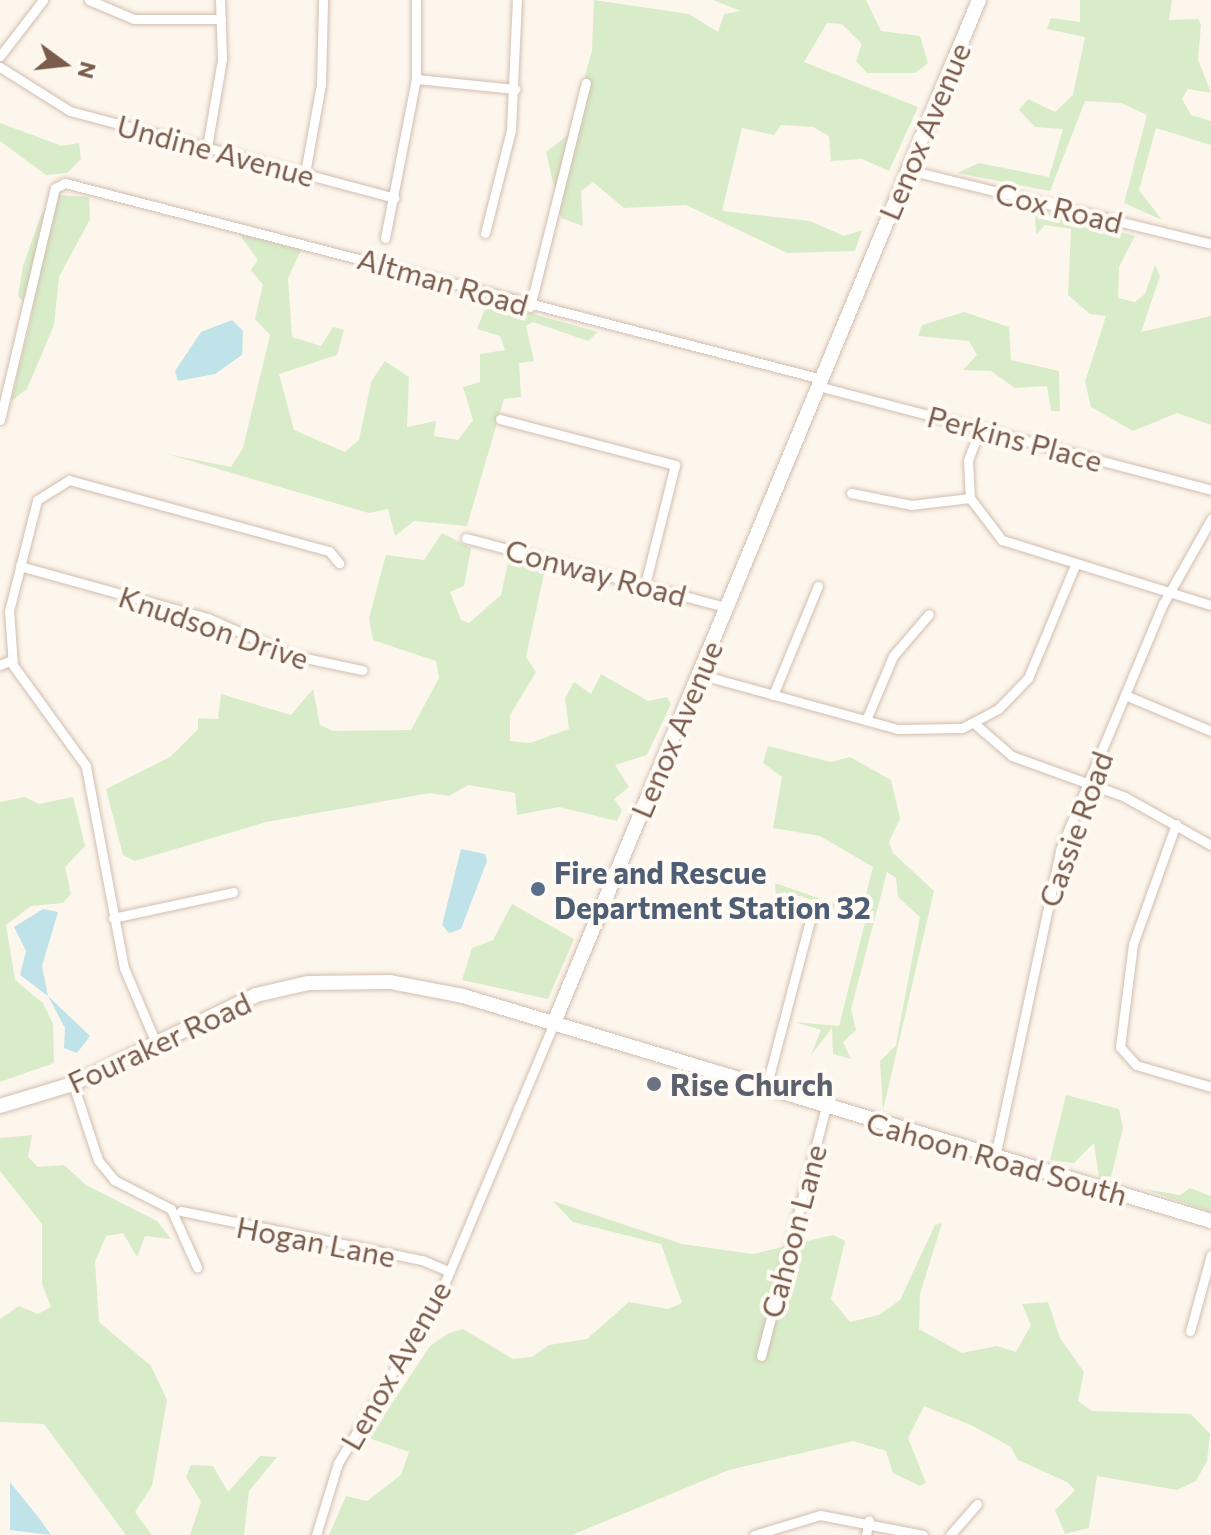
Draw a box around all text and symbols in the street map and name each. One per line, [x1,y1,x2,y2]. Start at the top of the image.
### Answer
north arrow [24,24,104,104]
street label: Lenox Avenue [870,37,978,225]
text: N [72,59,103,82]
street label: Undine Avenue [113,106,319,194]
street label: Cox Road [992,174,1126,240]
street label: Altman Road [354,240,532,322]
street label: Perkins Place [924,397,1106,479]
street label: Conway Road [502,531,690,613]
street label: Knudson Drive [114,578,314,676]
street label: Lenox Avenue [622,635,730,823]
street label: Cassie Road [1030,746,1120,912]
place label: Fire and Rescue Department Station 32 [554,854,871,924]
marker: Fire and Rescue Department Station 32 [529,880,547,898]
street label: Fouraker Road [62,984,256,1100]
place label: Rise Church [670,1066,833,1102]
marker: Rise Church [645,1075,663,1093]
street label: Cahoon Road South [862,1104,1132,1212]
street label: Cahoon Lane [753,1140,833,1322]
street label: Hogan Lane [234,1208,398,1274]
street label: Lenox Avenue [332,1274,458,1456]

